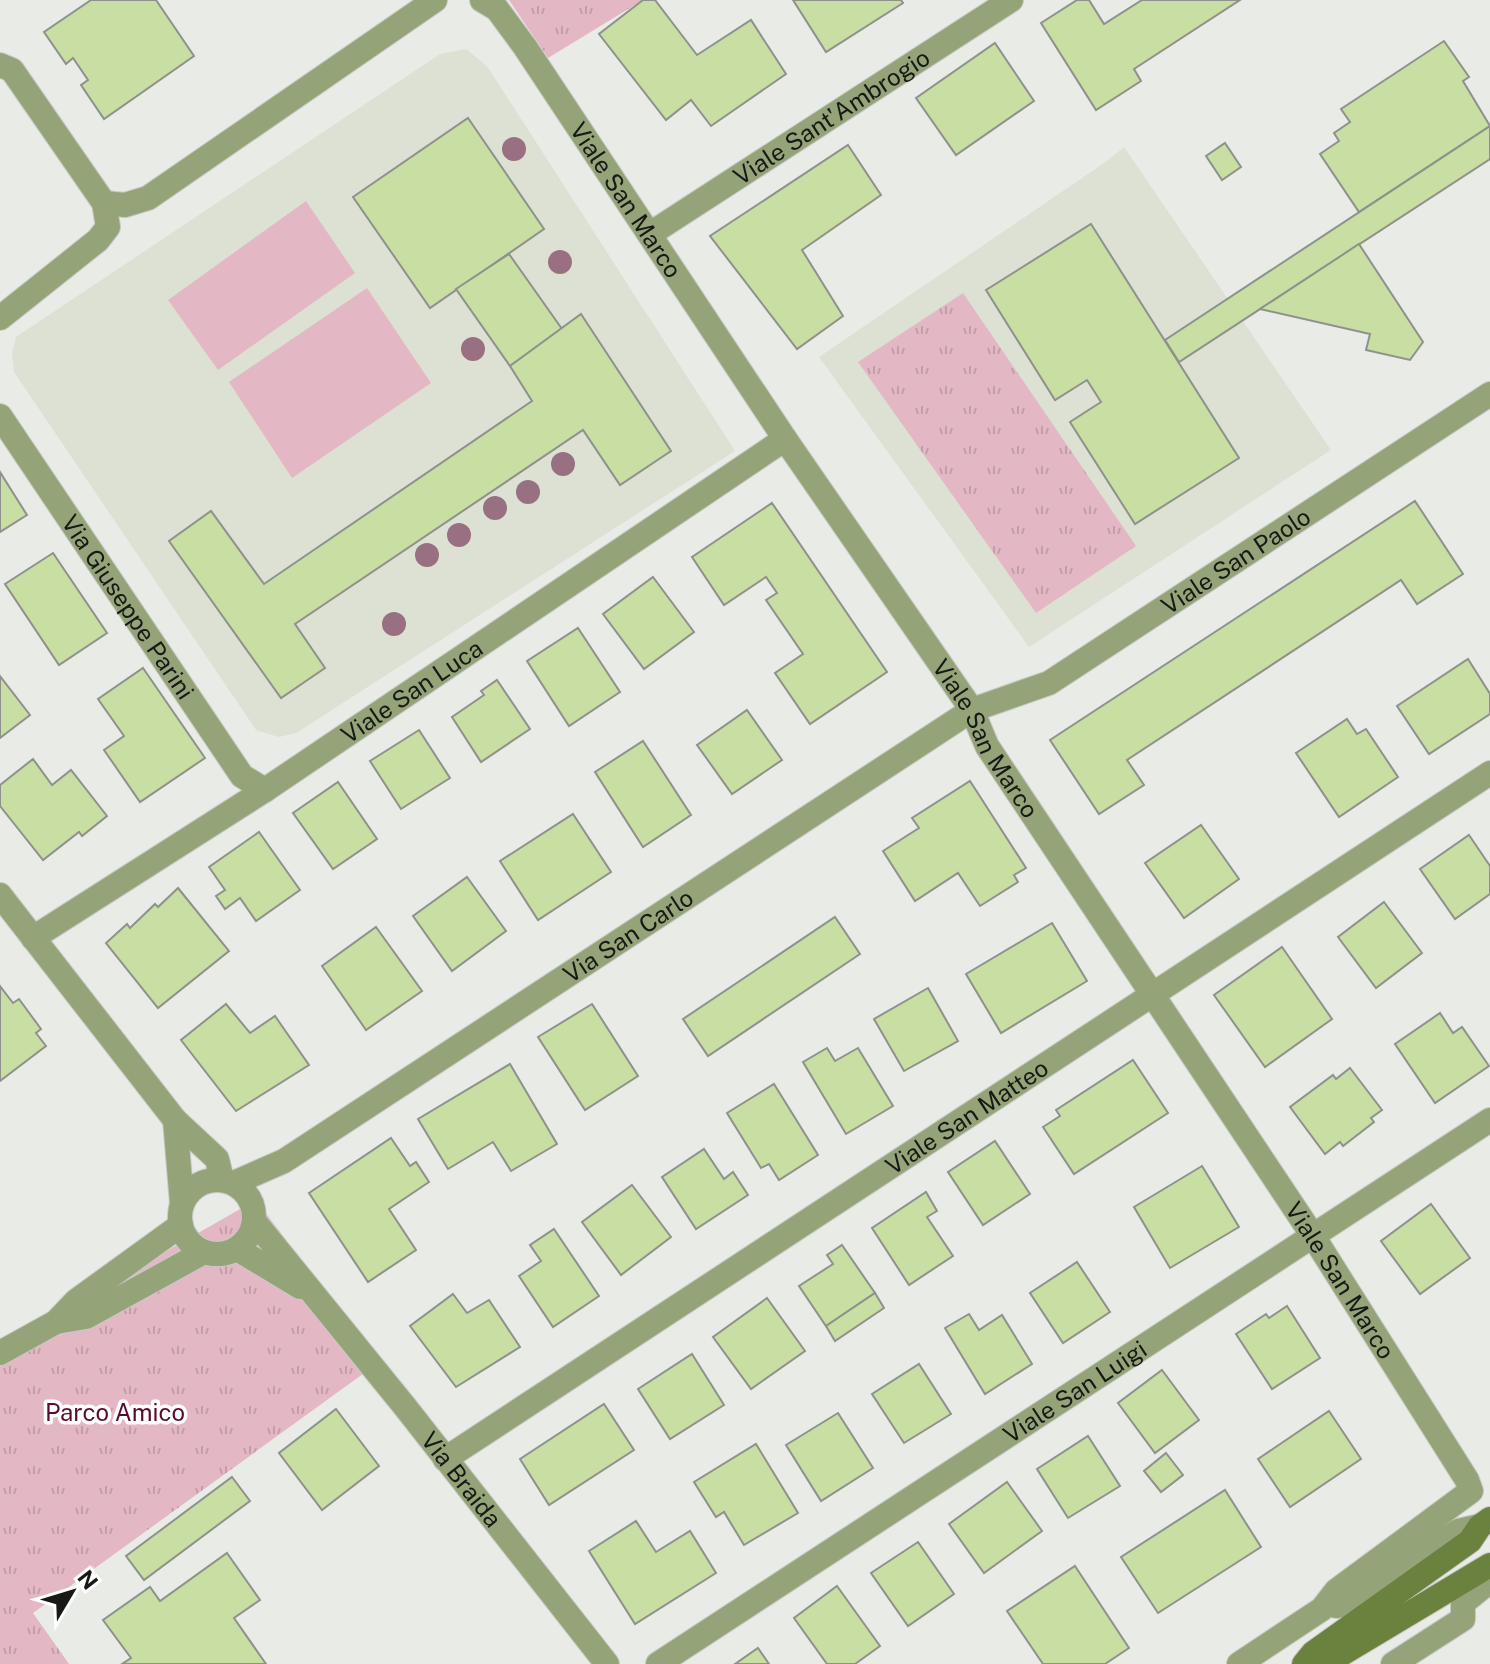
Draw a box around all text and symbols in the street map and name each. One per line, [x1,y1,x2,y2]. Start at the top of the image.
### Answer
street label: Viale Sant'Ambrogio [728,43,935,190]
street label: Viale San Marco [565,117,688,283]
street label: Viale San Paolo [1156,502,1315,620]
street label: Via Giuseppe Parini [56,509,200,704]
street label: Viale San Luca [336,634,487,749]
street label: Viale San Marco [927,654,1045,823]
street label: Via San Carlo [558,883,698,988]
street label: Viale San Matteo [880,1053,1053,1180]
street label: Viale San Marco [1280,1196,1401,1364]
street label: Viale San Luigi [998,1335,1152,1448]
park label: Parco Amico [45,1398,185,1426]
street label: Via Braida [416,1426,508,1532]
north arrow [32,1552,112,1632]
text: N [72,1565,103,1594]

